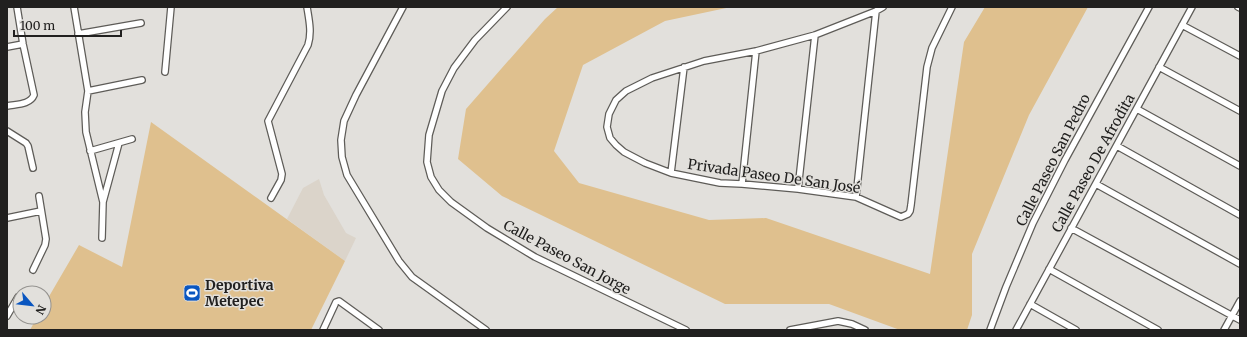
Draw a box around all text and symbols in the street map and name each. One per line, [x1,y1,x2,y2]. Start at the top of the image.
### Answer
scale bar [14,12,121,38]
text: 100 m [20,18,55,33]
street label: Calle Paseo De Afrodita [1047,90,1139,235]
street label: Calle Paseo San Pedro [1012,91,1094,229]
street label: Privada Paseo De San José [687,155,861,197]
street label: Calle Paseo San Jorge [500,216,634,298]
place label: Deportiva Metepec [205,276,274,310]
sports icon: Deportiva Metepec [182,283,202,303]
north arrow [12,285,52,325]
text: N [32,303,49,317]

